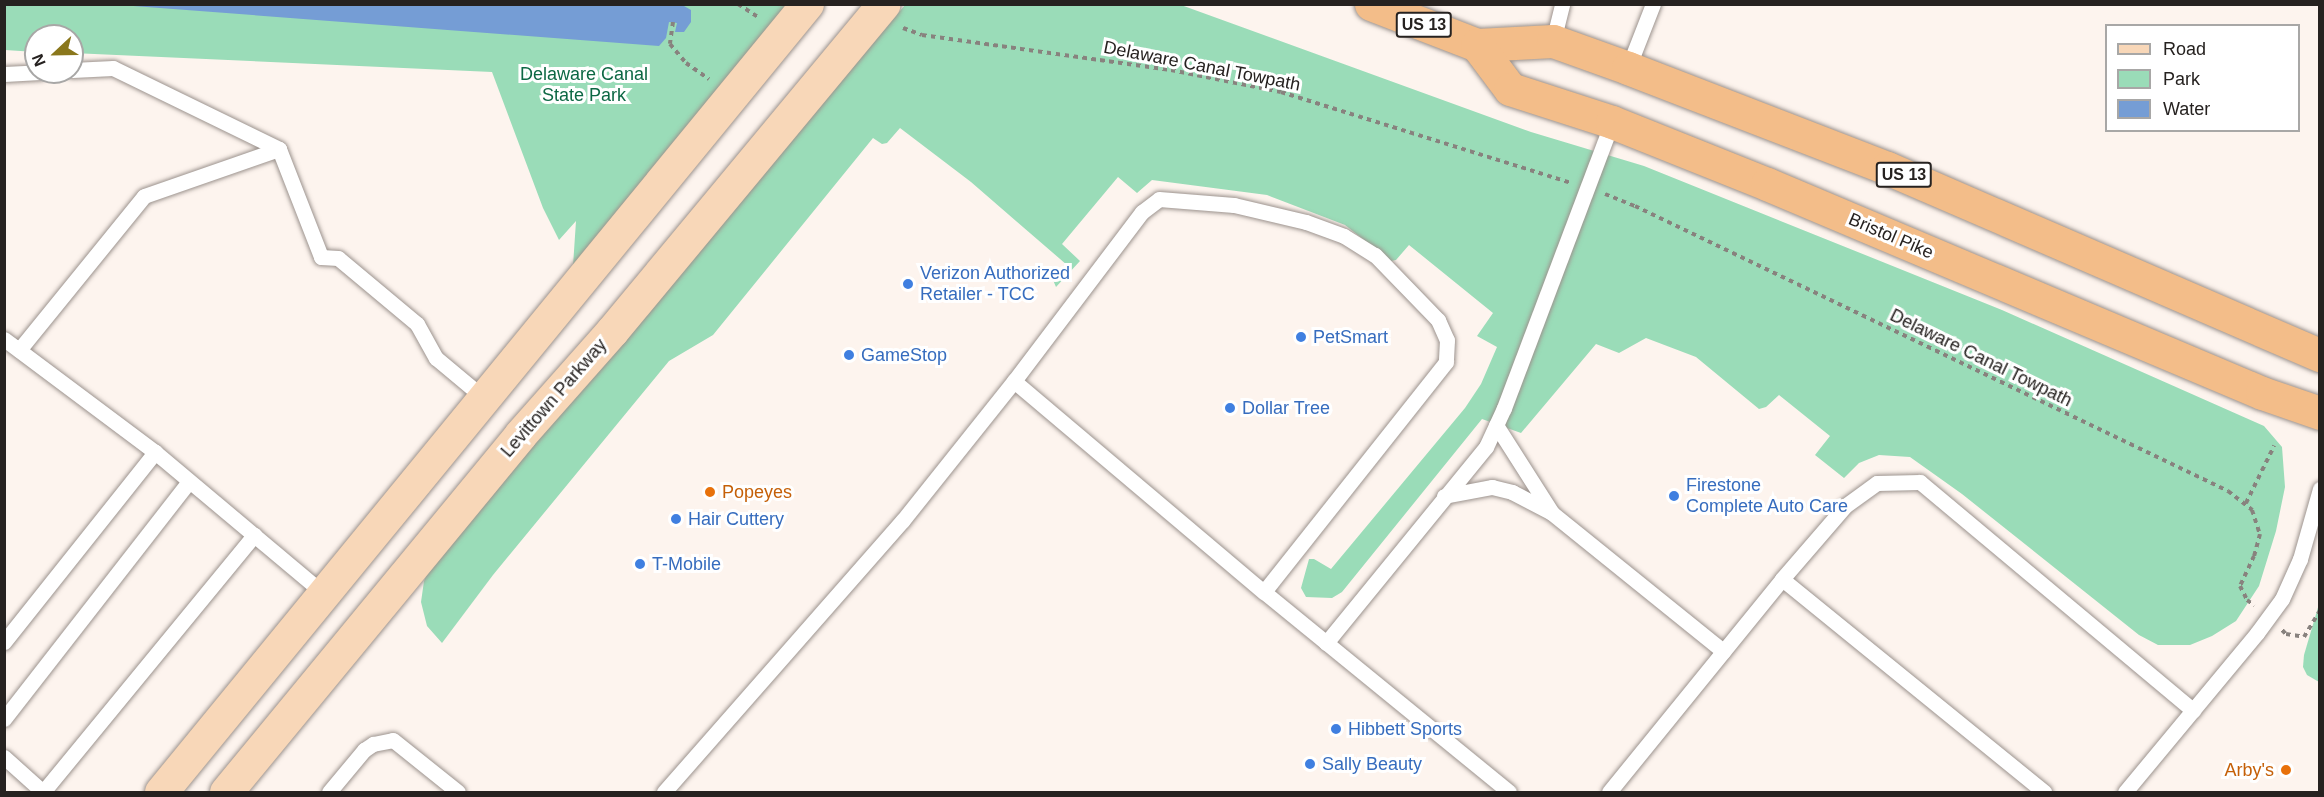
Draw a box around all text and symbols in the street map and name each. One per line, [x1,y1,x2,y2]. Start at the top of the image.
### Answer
road number: US 13 [1396,12,1452,38]
north arrow [24,24,84,84]
legend [2105,24,2300,132]
street label: Delaware Canal Towpath [1102,36,1302,96]
text: Road [2163,39,2206,59]
text: N [29,52,49,69]
park label: Delaware Canal State Park [520,64,648,106]
text: Park [2163,69,2200,89]
text: Water [2163,99,2210,119]
road number: US 13 [1876,162,1932,188]
street label: Bristol Pike [1845,208,1937,264]
place label: Verizon Authorized Retailer - TCC [920,263,1071,306]
marker: Verizon Authorized Retailer - TCC [901,277,915,291]
street label: Delaware Canal Towpath [1886,304,2076,412]
place label: PetSmart [1313,326,1388,348]
marker: PetSmart [1294,330,1308,344]
street label: Levittown Parkway [497,334,611,462]
place label: GameStop [861,344,947,366]
marker: GameStop [842,348,856,362]
place label: Dollar Tree [1242,397,1330,419]
marker: Dollar Tree [1223,401,1237,415]
place label: Firestone Complete Auto Care [1686,475,1849,518]
place label: Popeyes [722,481,792,503]
marker: Popeyes [703,485,717,499]
marker: Firestone Complete Auto Care [1667,489,1681,503]
place label: Hair Cuttery [688,508,784,530]
marker: Hair Cuttery [669,512,683,526]
place label: T-Mobile [652,553,721,575]
marker: T-Mobile [633,557,647,571]
place label: Hibbett Sports [1348,718,1462,740]
marker: Hibbett Sports [1329,722,1343,736]
place label: Sally Beauty [1322,753,1422,775]
marker: Sally Beauty [1303,757,1317,771]
place label: Arby's [2225,759,2274,781]
marker: Arby's [2279,763,2293,777]

